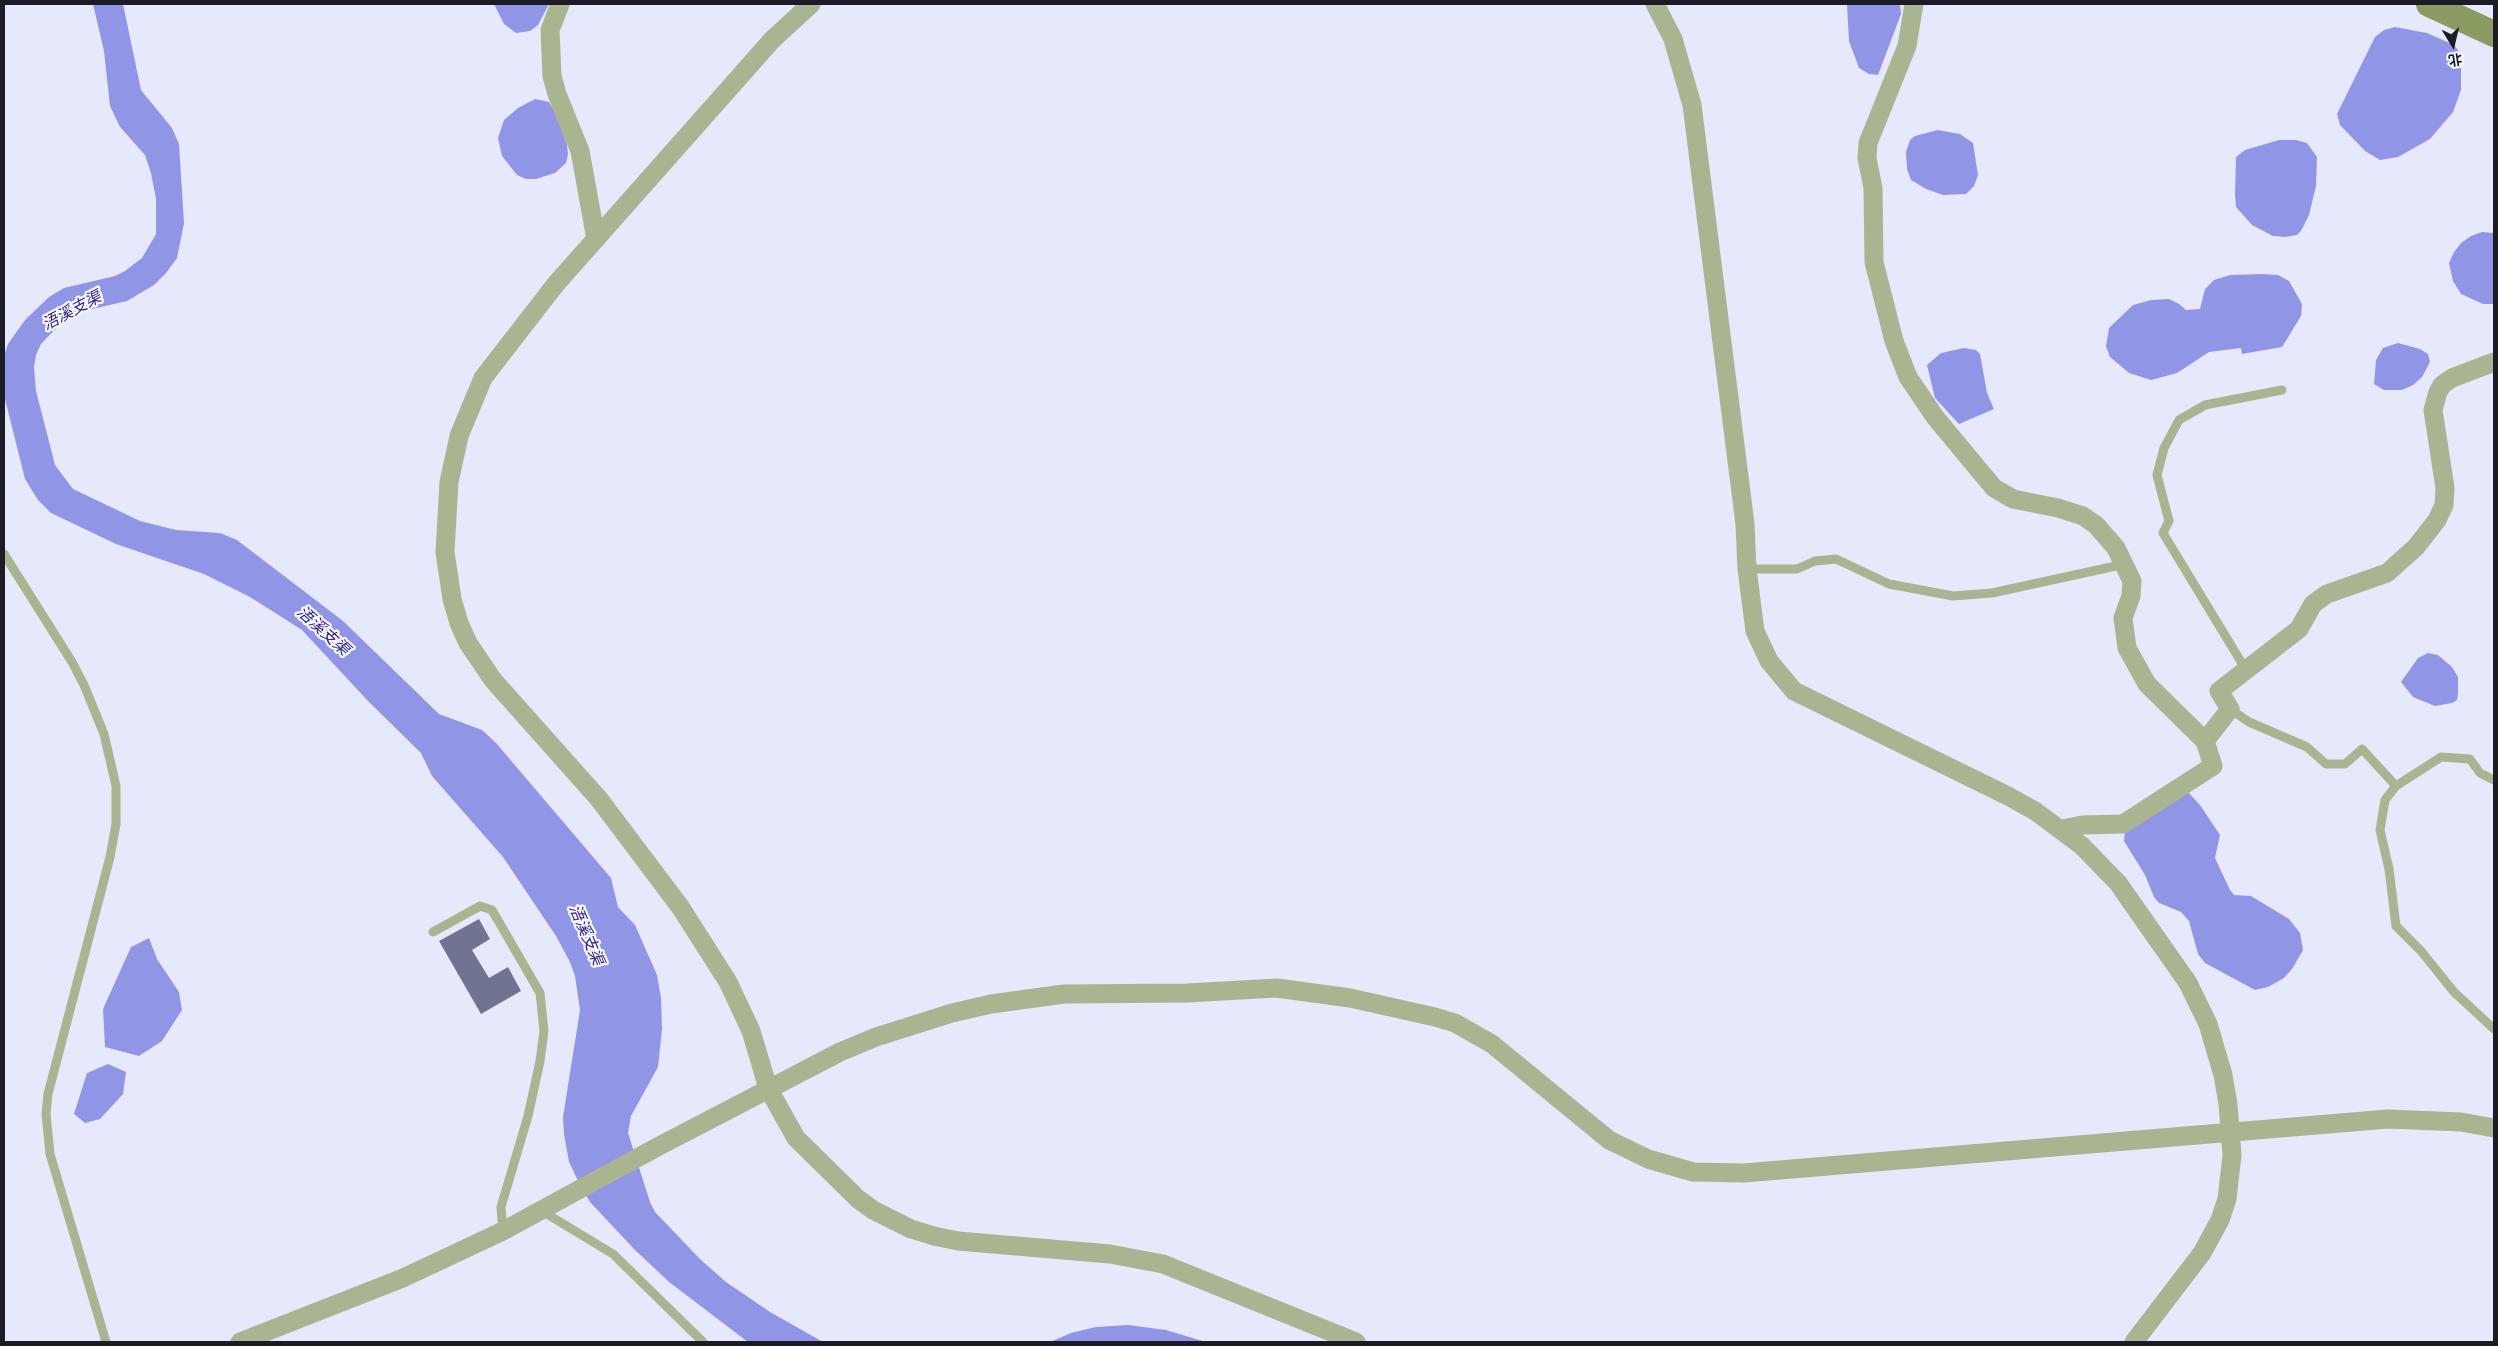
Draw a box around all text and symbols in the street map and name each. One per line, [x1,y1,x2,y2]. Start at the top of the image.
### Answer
north arrow [2428,20,2478,70]
text: 北 [2447,51,2464,69]
water label: 浯溪支渠 [39,288,105,334]
water label: 浯溪支渠 [293,602,353,660]
water label: 浯溪支渠 [565,902,607,968]

